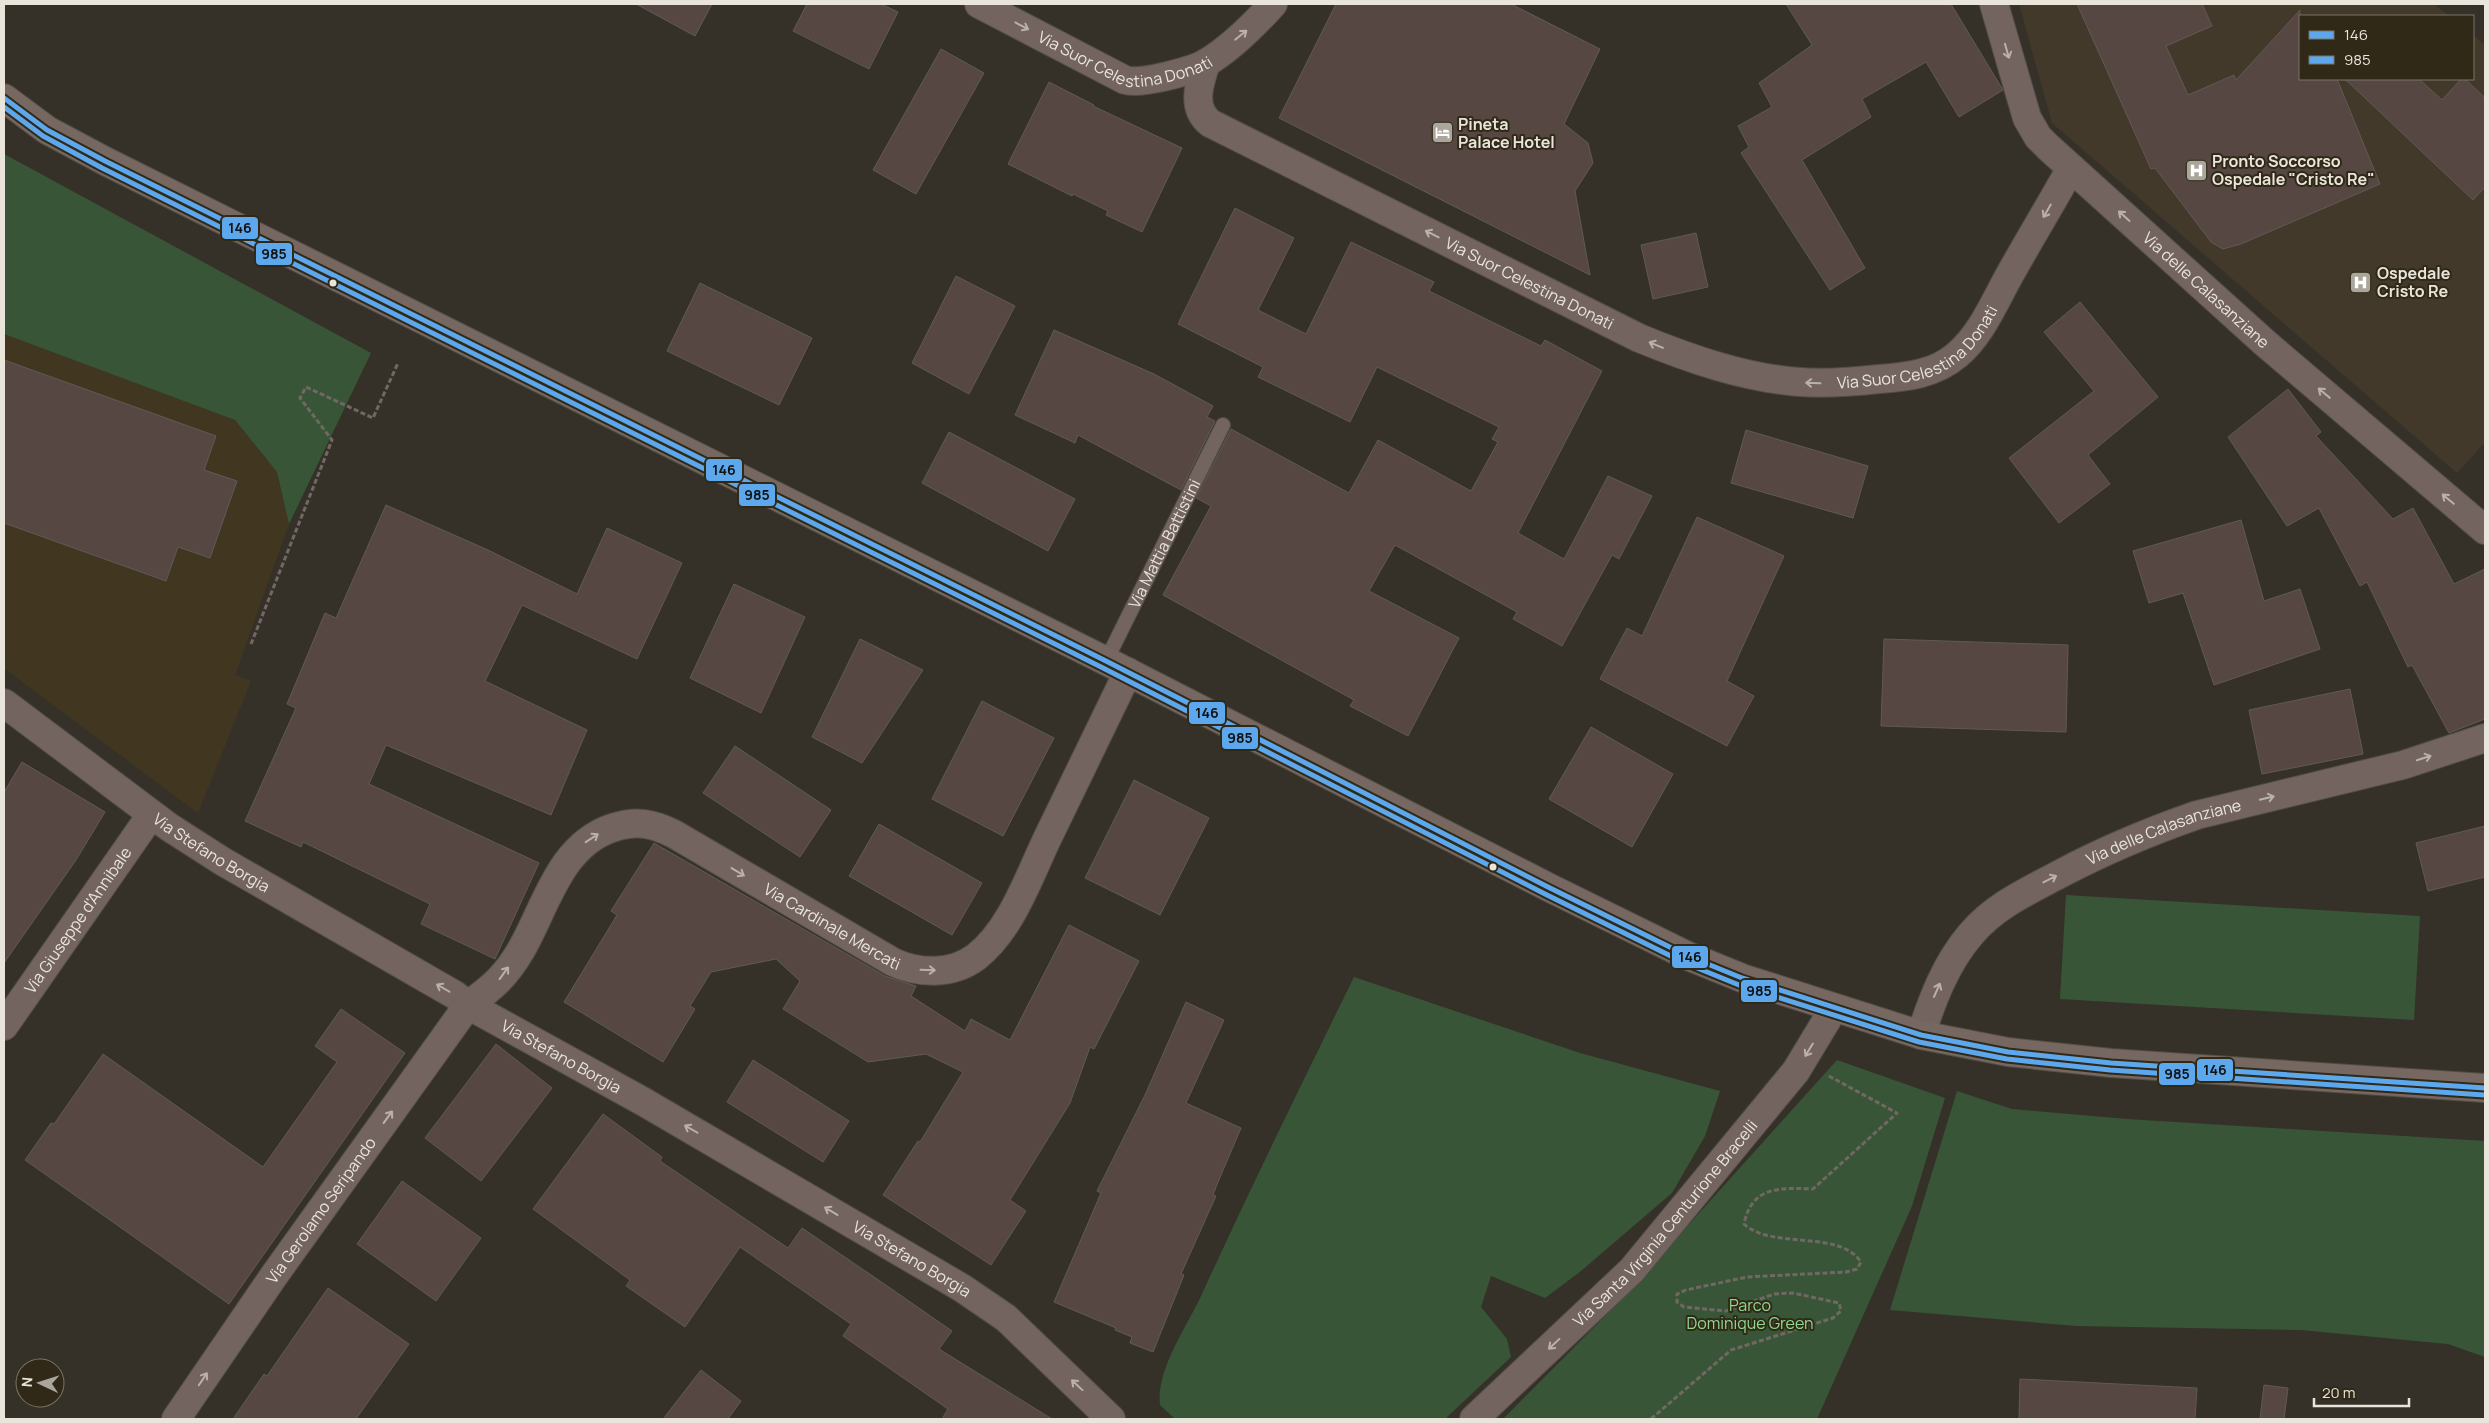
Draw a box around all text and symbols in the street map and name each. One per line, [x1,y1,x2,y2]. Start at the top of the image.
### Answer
legend [2299,15,2474,80]
one-way arrow [1014,22,1029,31]
text: 146 [2344,24,2368,45]
street label: Via Suor Celestina Donati [1034,26,1217,92]
one-way arrow [1234,29,1247,41]
one-way arrow [2003,42,2013,58]
text: 985 [2344,49,2371,70]
place label: Pineta Palace Hotel [1458,113,1555,153]
hotel icon: Pineta Palace Hotel [1430,121,1454,145]
place label: Pronto Soccorso Ospedale "Cristo Re" [2212,150,2375,190]
hospital icon: Pronto Soccorso Ospedale "Cristo Re" [2184,158,2208,182]
one-way arrow [2042,203,2052,218]
one-way arrow [2117,210,2130,222]
line badge: 146 [221,216,259,240]
text: 146 [228,218,252,237]
street label: Via delle Calasanziane [2138,227,2274,353]
one-way arrow [1425,229,1440,238]
street label: Via Suor Celestina Donati [1441,232,1618,335]
line badge: 985 [255,242,293,266]
text: 985 [261,244,287,263]
place label: Ospedale Cristo Re [2377,262,2451,302]
hospital icon: Ospedale Cristo Re [2349,270,2373,294]
unlabelled marker [328,278,338,288]
street label: Via Suor Celestina Donati [1836,301,2003,393]
one-way arrow [1649,339,1664,349]
one-way arrow [1806,378,1822,387]
one-way arrow [2318,388,2331,399]
line badge: 146 [705,458,743,482]
text: 146 [712,460,736,479]
street label: Via Mattia Battistini [1123,475,1205,612]
line badge: 985 [738,483,776,507]
text: 985 [744,485,770,504]
one-way arrow [2441,493,2454,504]
line badge: 146 [1188,701,1226,725]
text: 146 [1195,703,1219,722]
line badge: 985 [1221,726,1259,750]
text: 985 [1227,728,1253,747]
one-way arrow [2416,753,2432,763]
one-way arrow [2258,793,2274,802]
street label: Via delle Calasanziane [2082,794,2243,870]
street label: Via Stefano Borgia [149,808,274,897]
one-way arrow [585,833,599,844]
street label: Via Giuseppe d'Annibale [19,842,137,998]
unlabelled marker [1488,862,1498,872]
one-way arrow [731,868,745,878]
one-way arrow [2042,874,2057,883]
street label: Via Cardinale Mercati [760,878,904,975]
line badge: 146 [1671,945,1709,969]
text: 146 [1678,947,1702,966]
one-way arrow [920,966,936,975]
one-way arrow [499,967,510,980]
line badge: 985 [1740,979,1778,1003]
text: 985 [1746,981,1772,1000]
one-way arrow [436,983,451,993]
one-way arrow [1933,983,1943,998]
street label: Via Stefano Borgia [497,1014,625,1098]
one-way arrow [1804,1043,1814,1057]
line badge: 146 [2196,1058,2234,1082]
text: 146 [2203,1060,2227,1079]
line badge: 985 [2158,1062,2196,1086]
text: 985 [2164,1064,2190,1083]
one-way arrow [382,1111,393,1124]
street label: Via Santa Virginia Centurione Bracelli [1568,1115,1762,1331]
one-way arrow [684,1124,698,1134]
street label: Via Gerolamo Seripando [261,1133,381,1288]
one-way arrow [825,1205,839,1215]
street label: Via Stefano Borgia [849,1215,976,1302]
park label: Parco Dominique Green [1686,1294,1814,1334]
one-way arrow [1548,1338,1560,1350]
north arrow [15,1358,65,1408]
one-way arrow [198,1372,208,1386]
text: N [17,1376,36,1388]
scale bar [2314,1376,2409,1408]
one-way arrow [1070,1379,1083,1391]
text: 20 m [2322,1382,2355,1403]

